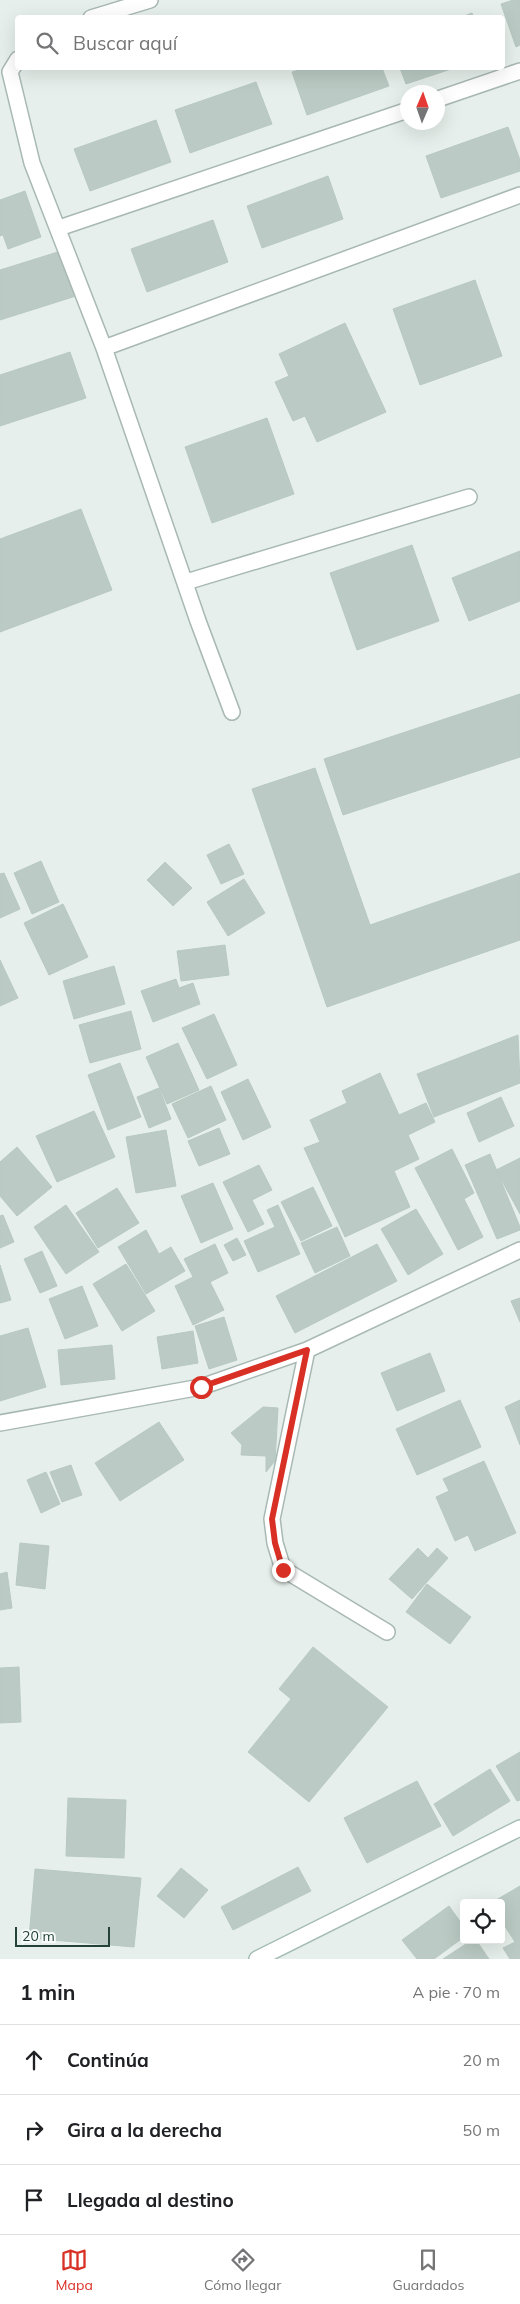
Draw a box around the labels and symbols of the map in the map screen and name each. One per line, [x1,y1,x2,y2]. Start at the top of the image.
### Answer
north arrow [400,85,445,130]
route start [190,1376,213,1399]
route end [272,1559,295,1582]
scale bar [15,1924,110,1947]

